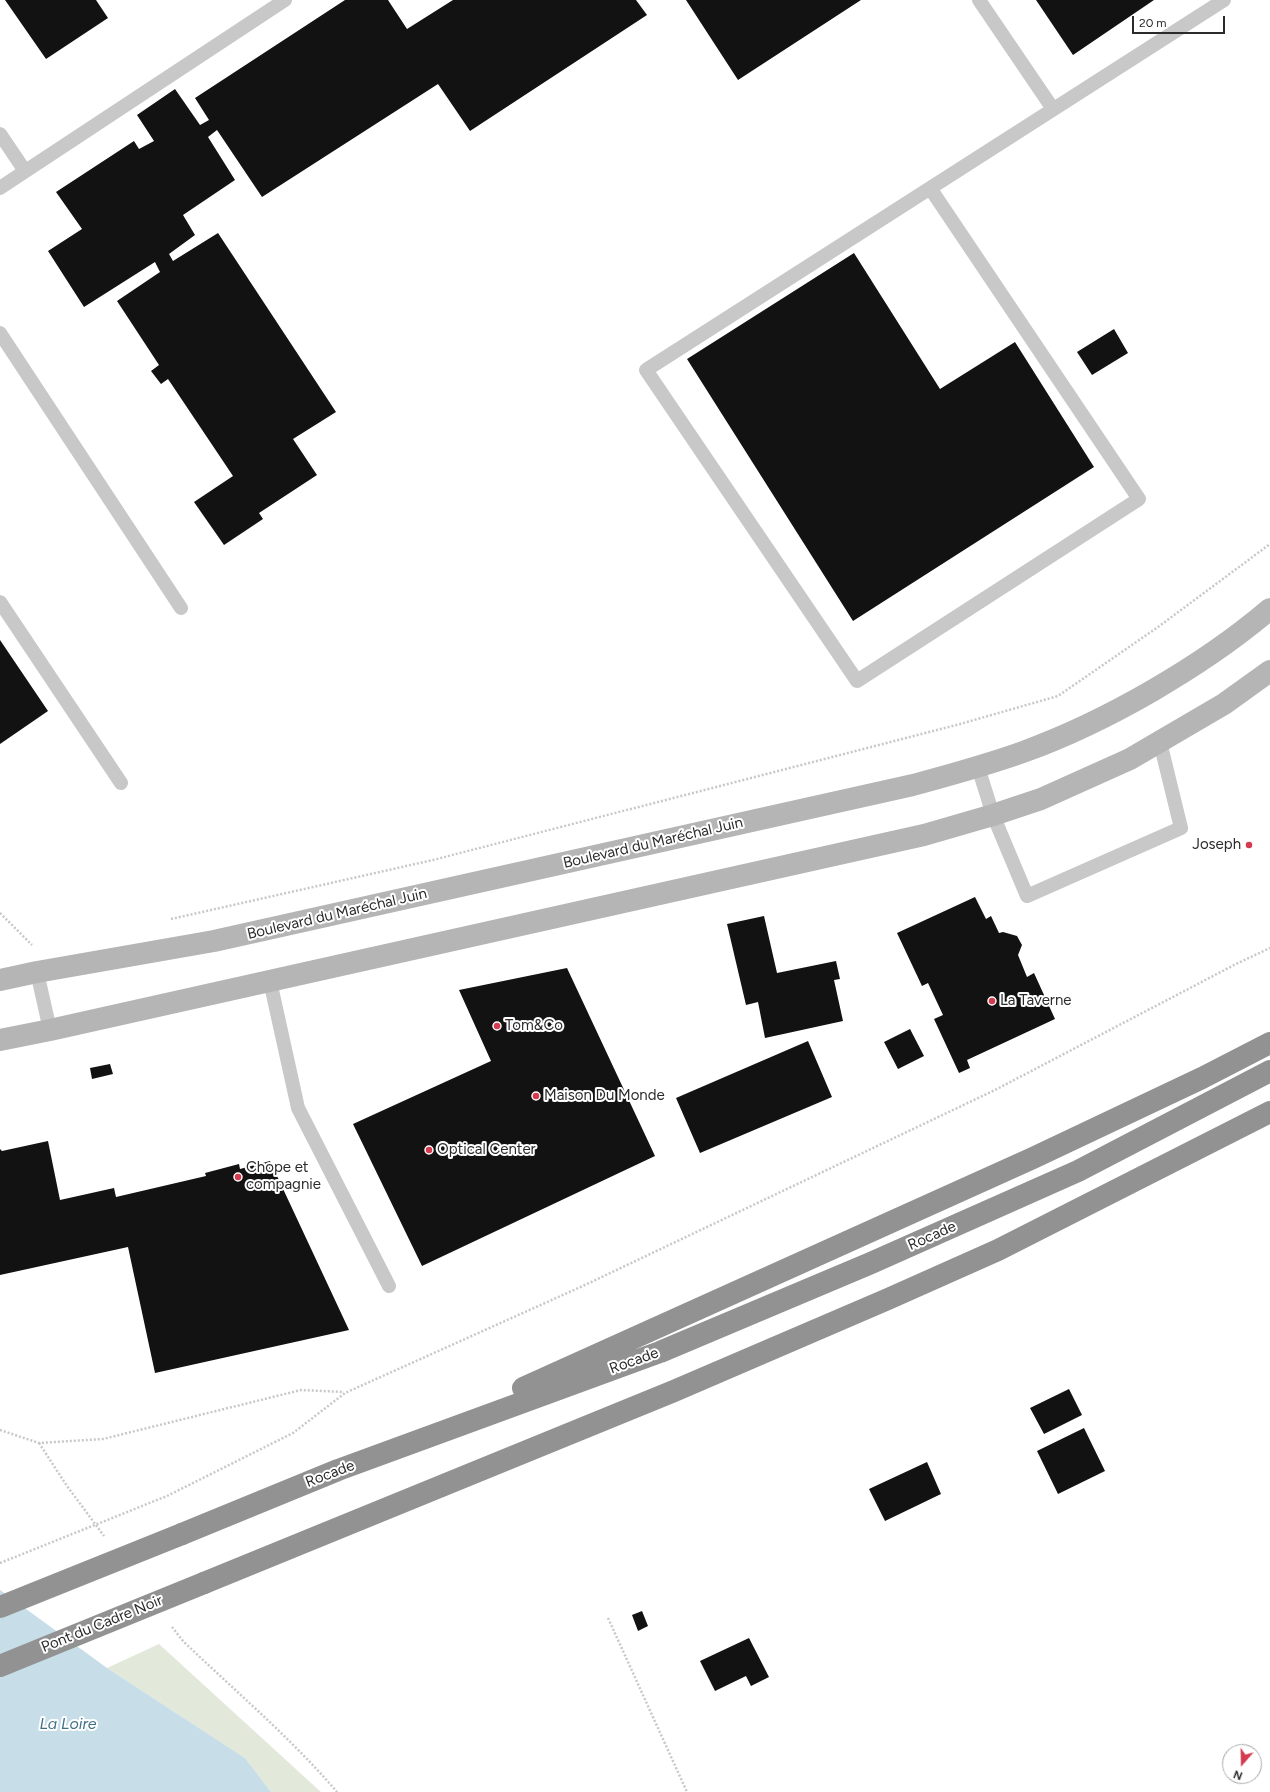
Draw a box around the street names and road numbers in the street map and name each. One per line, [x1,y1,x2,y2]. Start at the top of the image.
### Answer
street label: Boulevard du Maréchal Juin [561,814,745,872]
street label: Boulevard du Maréchal Juin [245,885,429,943]
street label: Rocade [905,1217,959,1255]
street label: Rocade [607,1344,661,1378]
street label: Rocade [303,1456,357,1492]
street label: Pont du Cadre Noir [39,1592,165,1656]

